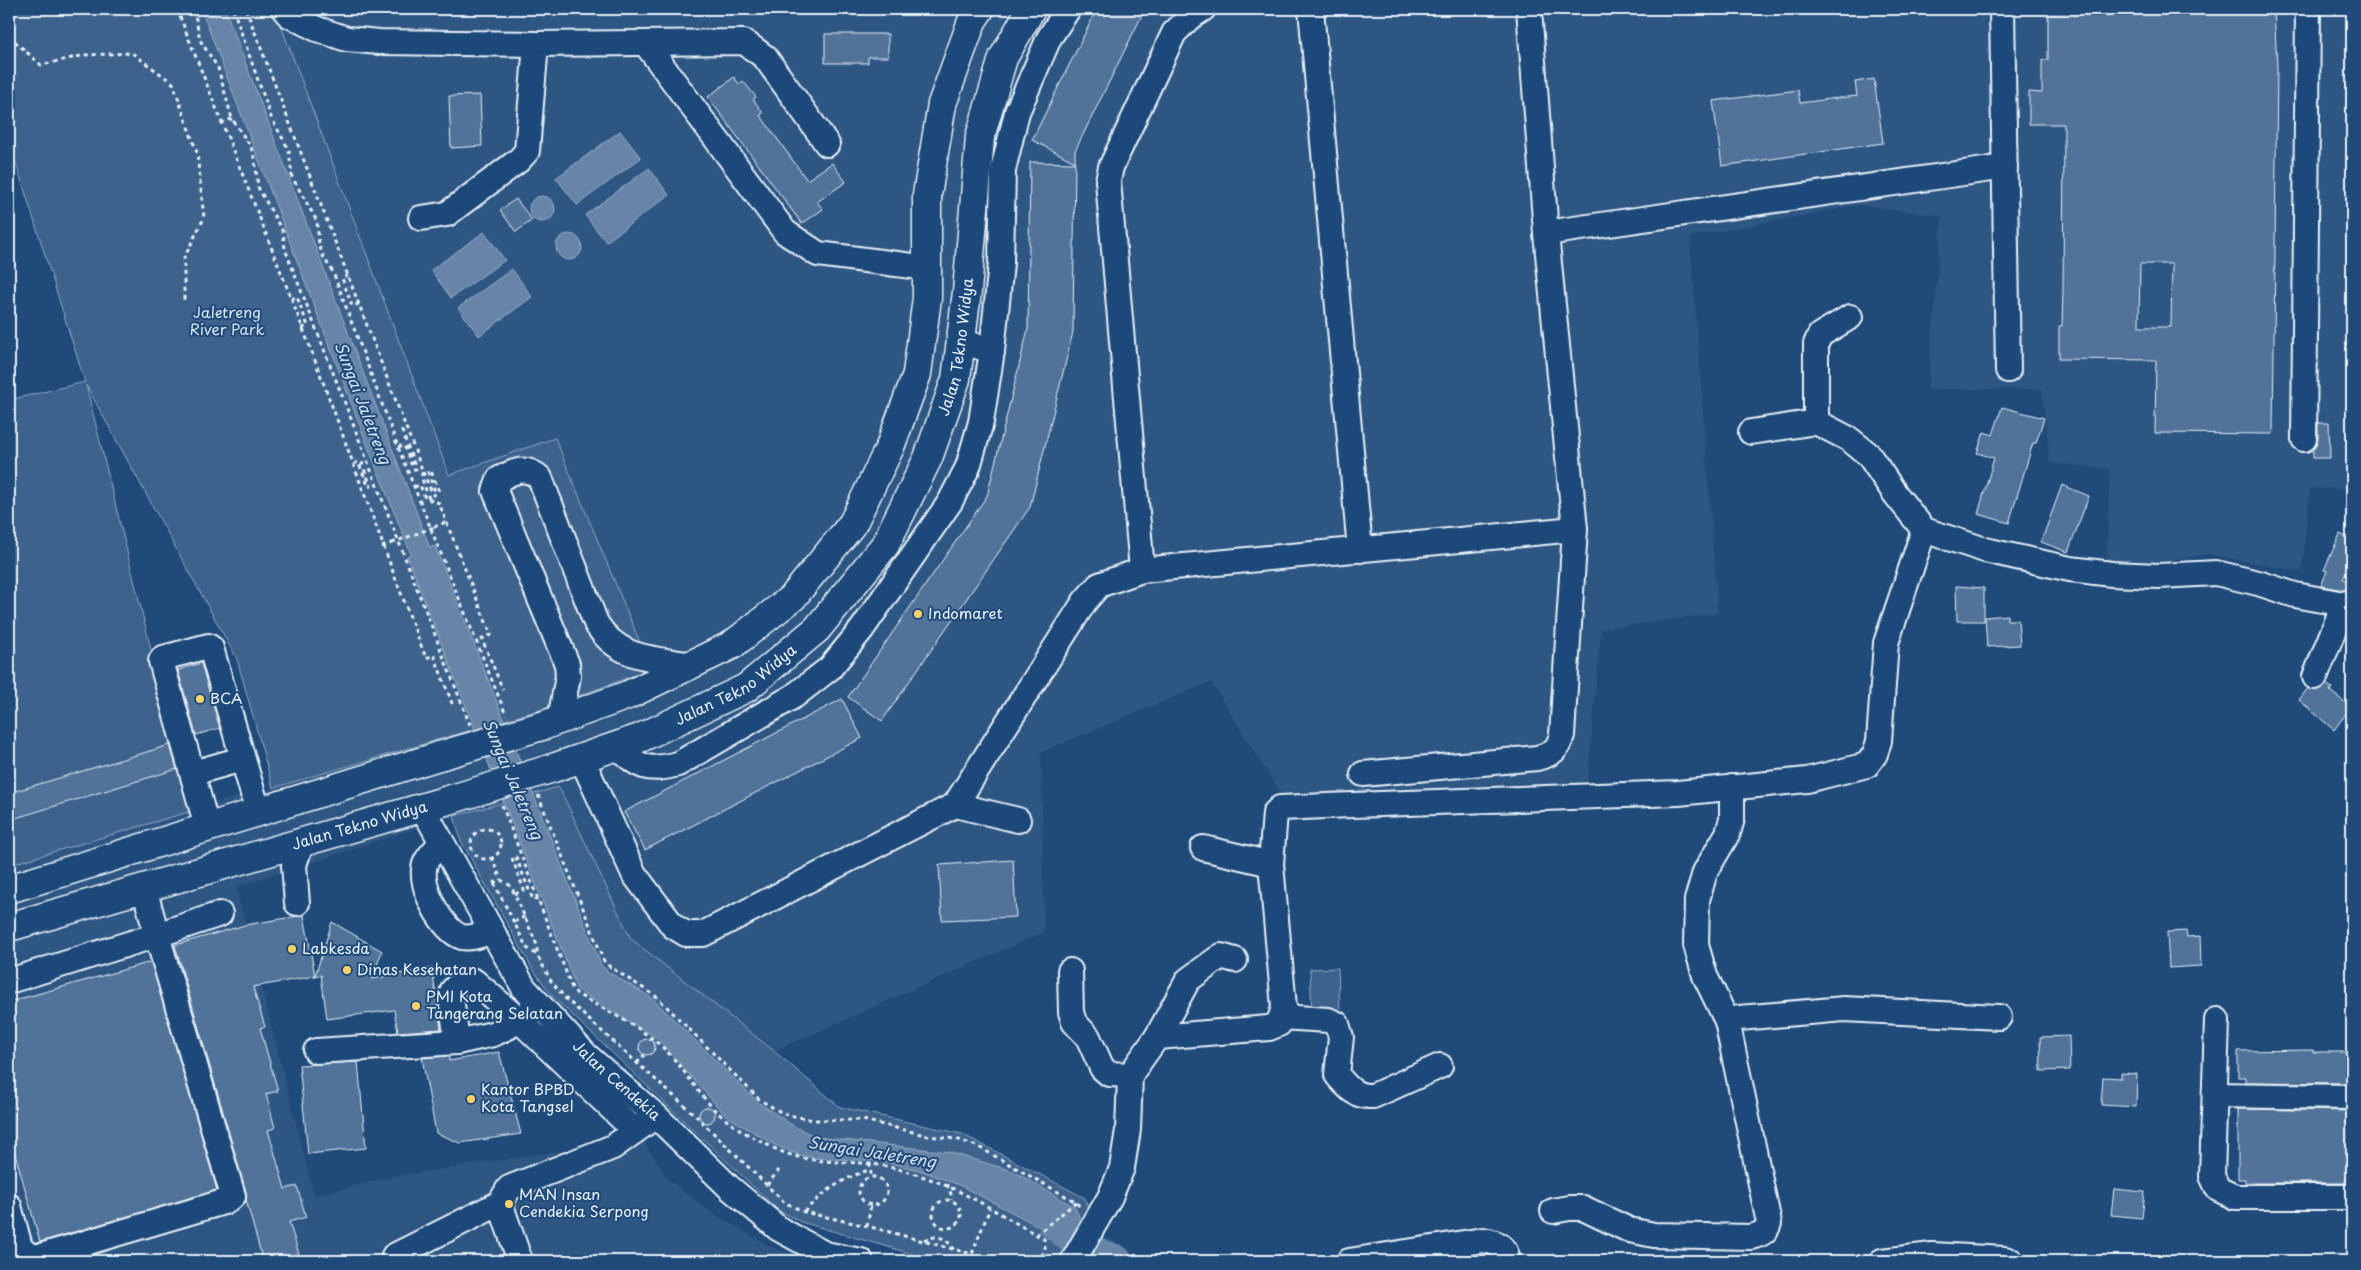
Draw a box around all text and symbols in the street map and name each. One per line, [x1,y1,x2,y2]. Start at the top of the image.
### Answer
street label: Jalan Tekno Widya [931,276,978,419]
park label: Jaletreng River Park [189,300,265,340]
water label: Sungai Jaletreng [330,338,399,469]
place label: Indomaret [928,601,1003,624]
marker: Indomaret [912,608,924,620]
street label: Jalan Tekno Widya [670,637,801,730]
place label: BCA [210,686,243,709]
marker: BCA [194,693,206,705]
water label: Sungai Jaletreng [478,714,551,844]
street label: Jalan Tekno Widya [289,794,430,855]
place label: Labkesda [302,936,370,959]
marker: Labkesda [286,943,298,955]
place label: Dinas Kesehatan [357,957,477,980]
marker: Dinas Kesehatan [341,964,353,976]
place label: PMI Kota Tangerang Selatan [426,984,563,1024]
marker: PMI Kota Tangerang Selatan [410,1000,422,1012]
street label: Jalan Cendekia [568,1035,667,1126]
place label: Kantor BPBD Kota Tangsel [481,1077,575,1117]
marker: Kantor BPBD Kota Tangsel [465,1093,477,1105]
water label: Sungai Jaletreng [806,1129,940,1173]
place label: MAN Insan Cendekia Serpong [519,1182,649,1222]
marker: MAN Insan Cendekia Serpong [503,1198,515,1210]

